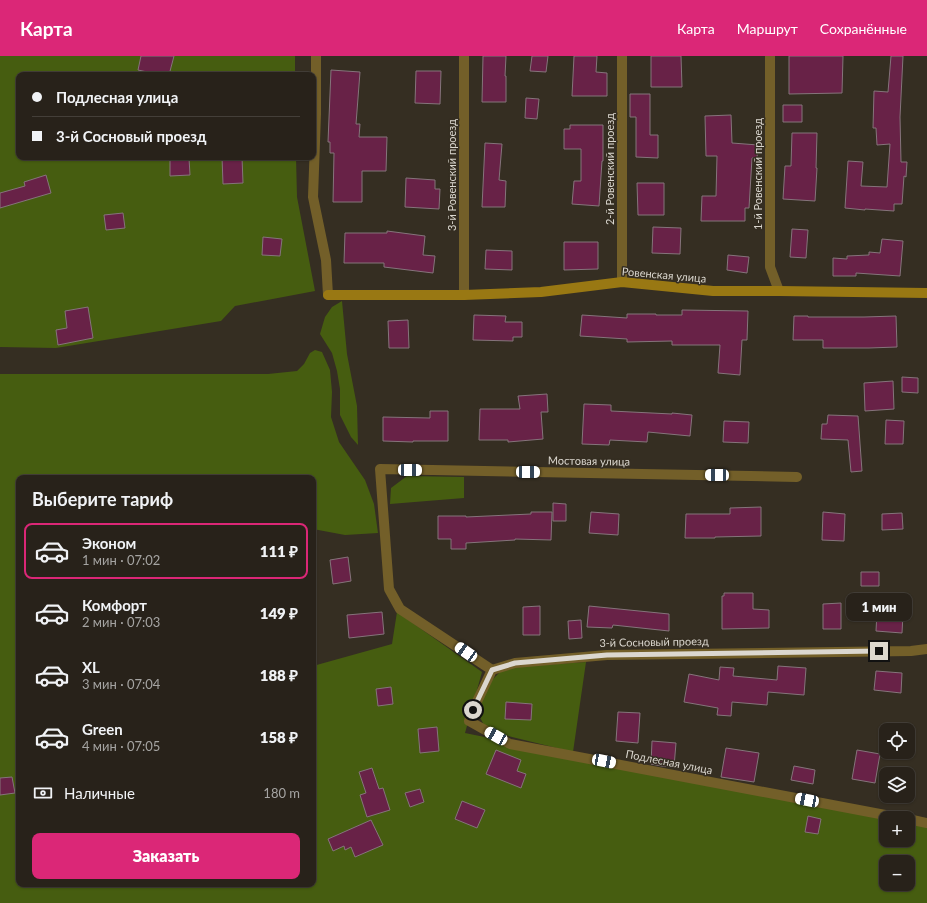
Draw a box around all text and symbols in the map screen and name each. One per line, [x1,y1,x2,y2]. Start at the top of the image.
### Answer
text: Карта [20,17,73,40]
text: Карта [677,20,715,37]
text: Маршрут [737,20,798,37]
text: Сохранённые [820,20,907,37]
text: Подлесная улица [56,88,178,106]
street label: 2-й Ровенский проезд [603,113,616,225]
street label: 1-й Ровенский проезд [751,118,764,230]
street label: 3-й Ровенский проезд [445,119,458,231]
text: 3-й Сосновый проезд [56,127,206,145]
street label: Ровенская улица [621,264,707,285]
street label: Мостовая улица [548,453,630,468]
car [398,464,422,476]
car [516,466,540,478]
car [705,469,729,481]
text: Выберите тариф [32,488,173,510]
icon: car [34,533,70,569]
text: Эконом [82,534,136,552]
text: 111 ₽ [260,542,298,560]
text: 1 мин · 07:02 [82,552,160,568]
callout: 1 мин [846,593,912,621]
icon: car [34,595,70,631]
text: Комфорт [82,596,147,614]
text: 1 мин [861,599,897,615]
text: 149 ₽ [260,604,298,622]
text: 2 мин · 07:03 [82,614,160,630]
street label: 3-й Сосновый проезд [599,634,709,649]
car [453,640,479,664]
route end [870,642,888,660]
icon: car [34,657,70,693]
text: XL [82,658,100,676]
text: 188 ₽ [260,666,298,684]
text: 3 мин · 07:04 [82,676,160,692]
route start [464,701,482,719]
icon: car [34,719,70,755]
text: Green [82,720,123,738]
map controls [879,723,915,891]
button: locate [879,723,915,759]
car [483,725,509,747]
text: 158 ₽ [260,728,298,746]
text: 4 мин · 07:05 [82,738,160,754]
street label: Подлесная улица [625,747,714,776]
car [591,753,617,769]
button: layers [879,767,915,803]
icon: cash [32,782,54,804]
text: Наличные [64,784,135,802]
text: 180 m [263,785,300,801]
car [794,792,820,808]
button: + [879,811,915,847]
button: Заказать [32,833,300,879]
button: − [879,855,915,891]

